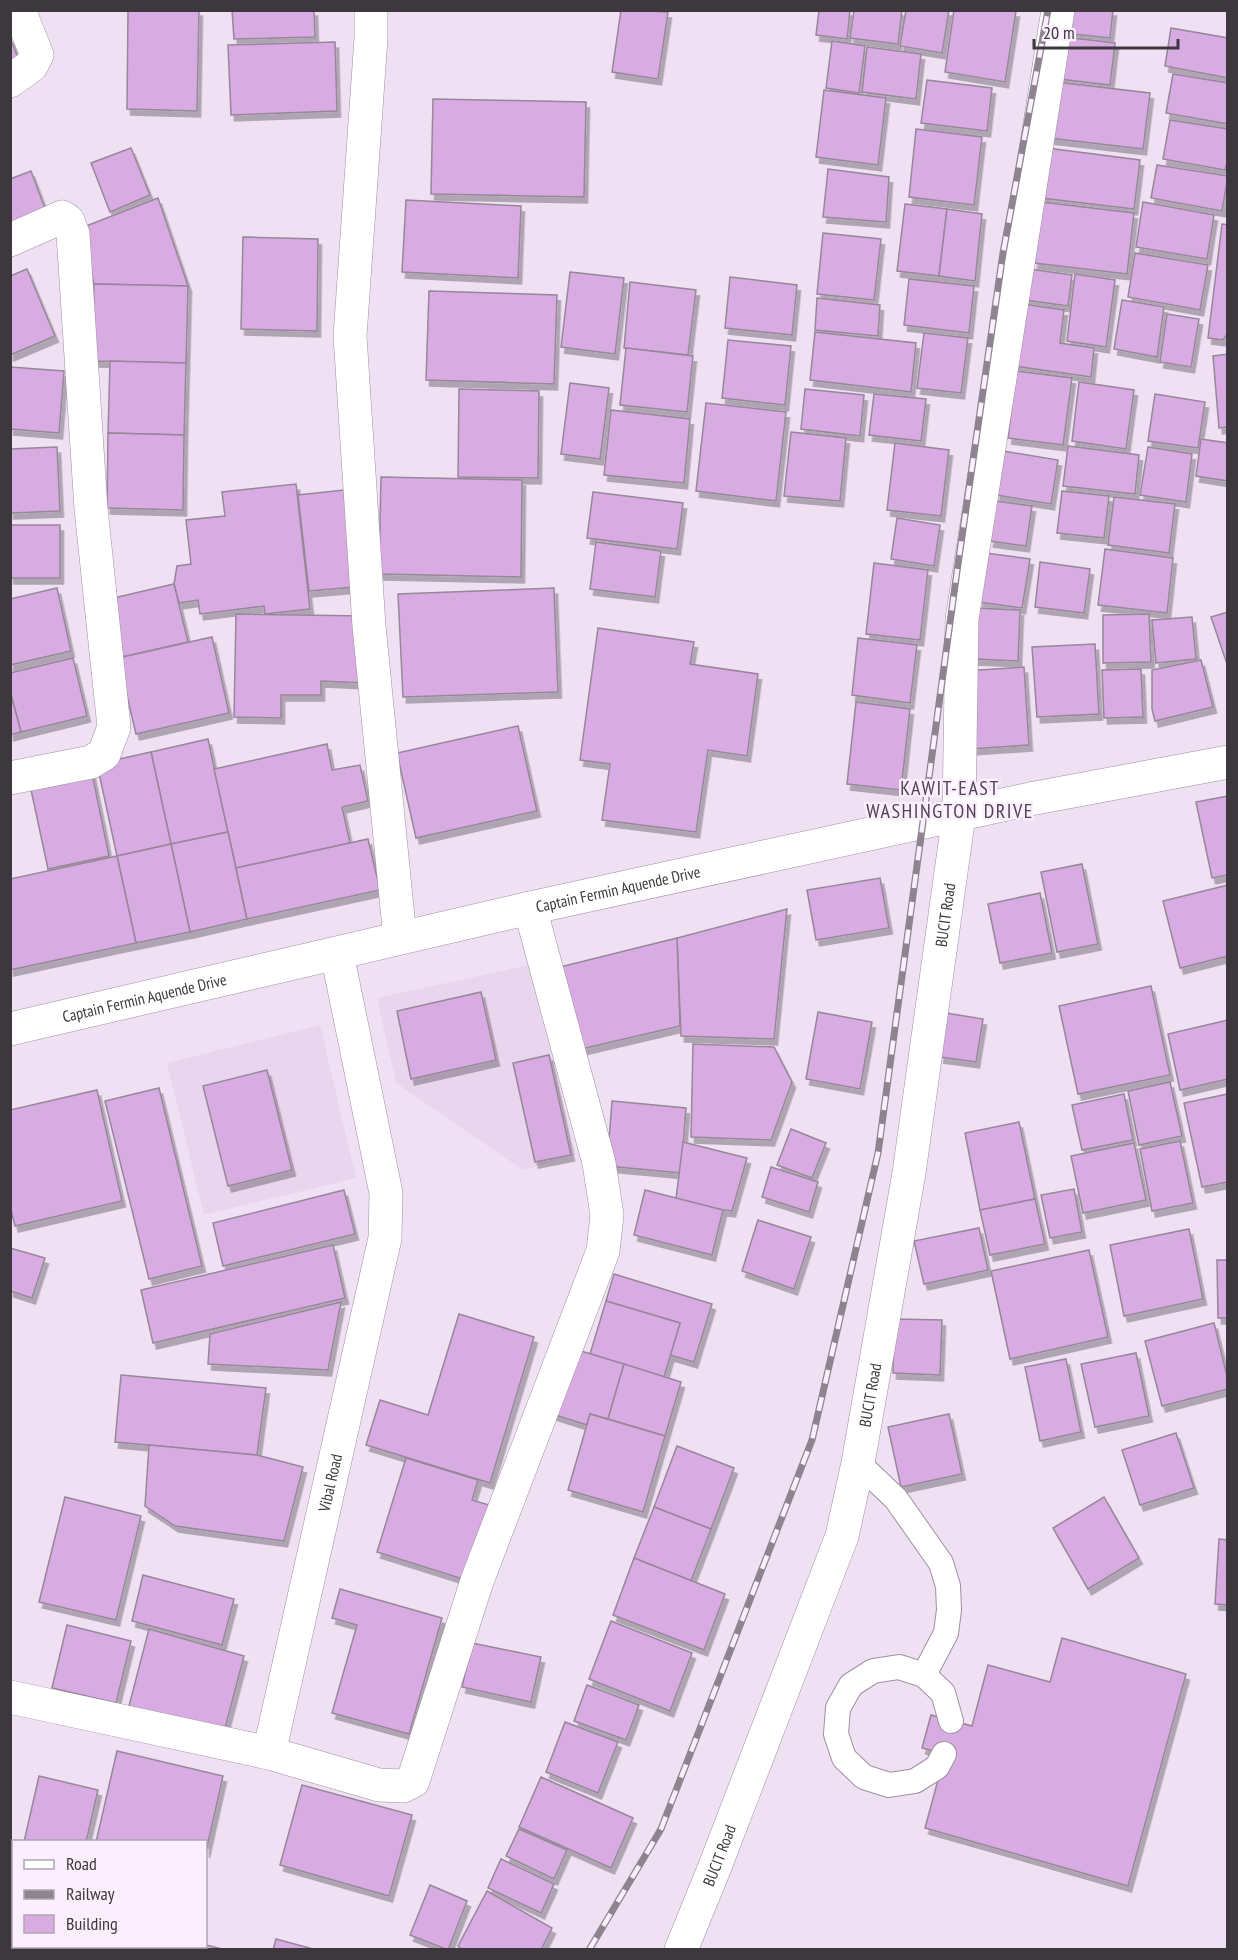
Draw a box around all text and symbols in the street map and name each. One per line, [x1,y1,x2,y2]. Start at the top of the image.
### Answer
scale bar [1034,12,1178,50]
text: 20 m [1043,21,1075,44]
district label: KAWIT-EAST WASHINGTON DRIVE [866,775,1034,824]
street label: Captain Fermin Aquende Drive [534,861,702,916]
street label: BUCIT Road [931,882,959,948]
street label: Captain Fermin Aquende Drive [60,969,228,1026]
street label: BUCIT Road [855,1362,885,1428]
street label: Vibal Road [313,1452,346,1515]
street label: BUCIT Road [698,1822,740,1889]
legend [12,1840,207,1948]
text: Road [66,1852,97,1875]
text: Railway [66,1882,115,1905]
text: Building [66,1912,118,1935]

